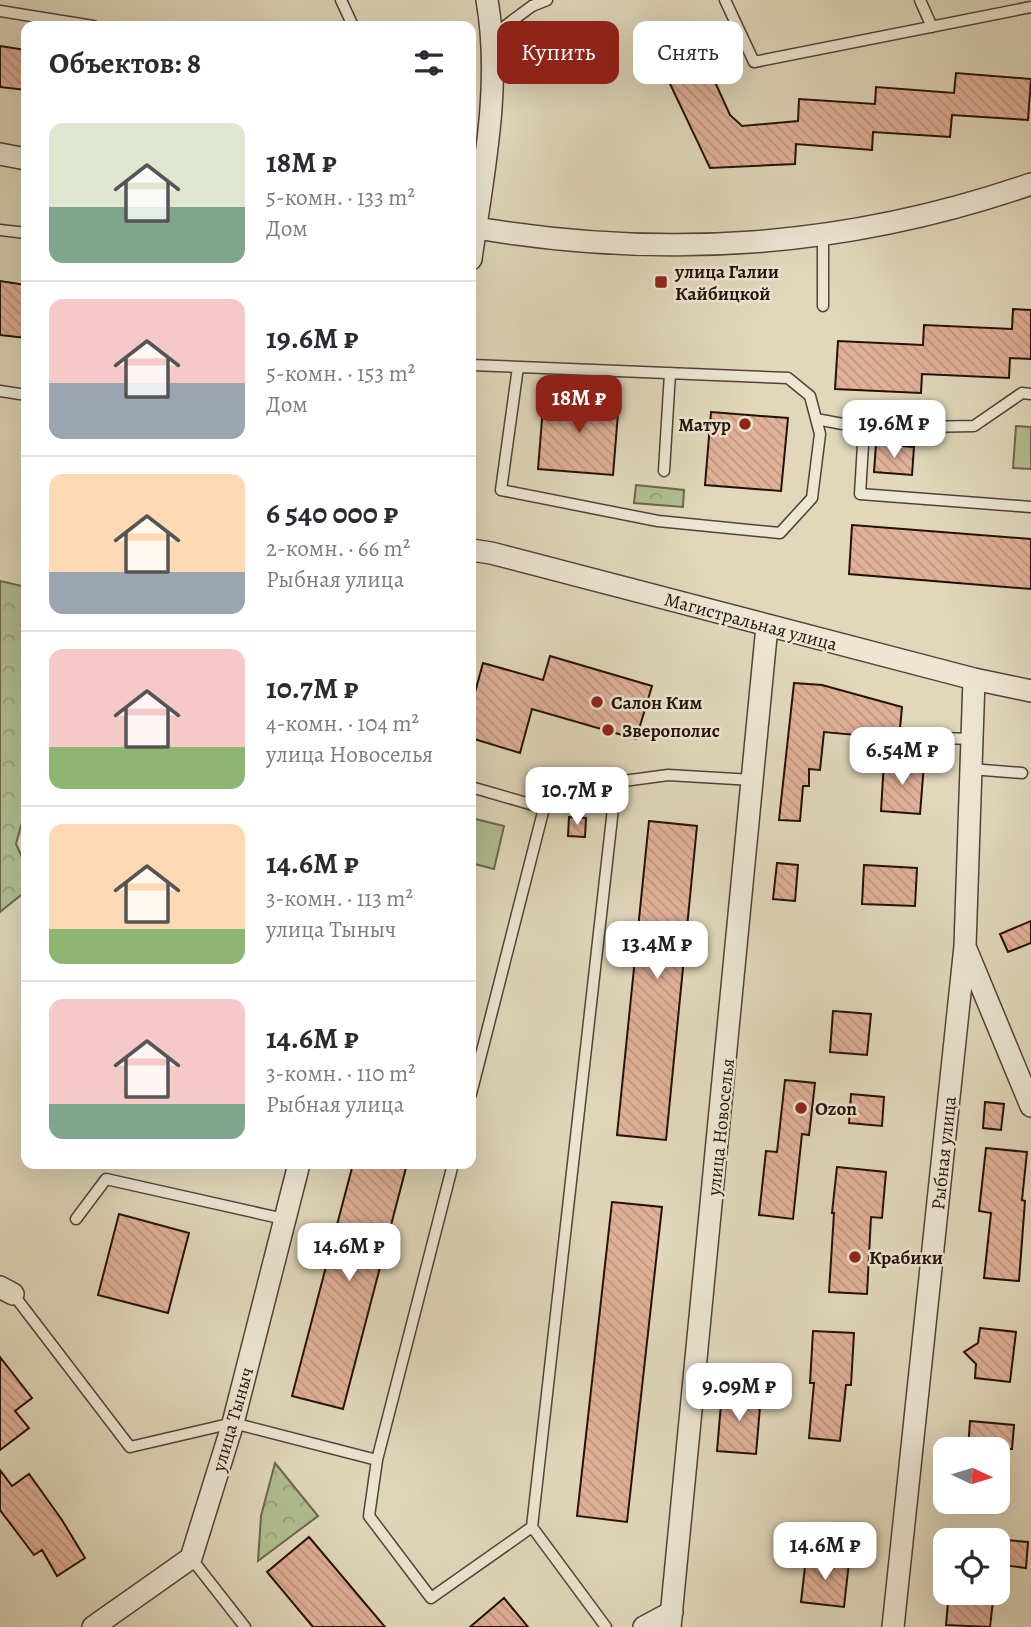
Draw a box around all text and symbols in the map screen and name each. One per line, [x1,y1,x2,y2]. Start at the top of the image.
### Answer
chip: Купить [497,21,619,84]
chip: Снять [633,21,743,84]
text: Объектов: 8 [49,43,201,83]
icon: filters [410,44,448,82]
text: 18M ₽ [266,142,337,182]
icon: home [105,151,189,235]
text: 5-комн. · 133 m² [266,182,415,213]
text: Дом [266,213,308,244]
place label: улица Галии Кайбицкой [674,259,779,307]
marker: улица Галии Кайбицкой [653,274,669,290]
text: 19.6M ₽ [266,318,359,358]
icon: home [105,327,189,411]
text: 5-комн. · 153 m² [266,358,415,389]
pin: 18M ₽ [530,376,628,435]
text: 18M ₽ [552,382,606,413]
text: Дом [266,389,308,420]
pin: 19.6M ₽ [829,400,959,460]
text: 19.6M ₽ [859,407,929,438]
place label: Матур [678,412,731,438]
marker: Матур [737,416,753,432]
text: 6 540 000 ₽ [266,493,398,533]
icon: home [105,502,189,586]
text: 2-комн. · 66 m² [266,533,410,564]
text: Рыбная улица [266,564,404,595]
street label: Магистральная улица [661,586,840,658]
text: 10.7M ₽ [266,668,359,708]
icon: home [105,677,189,761]
place label: Салон Ким [611,690,702,716]
marker: Салон Ким [589,694,605,710]
text: 4-комн. · 104 m² [266,708,419,739]
place label: Зверополис [622,718,720,744]
marker: Зверополис [600,722,616,738]
pin: 6.54M ₽ [837,728,967,787]
text: 6.54M ₽ [866,734,938,765]
text: улица Новоселья [266,739,433,770]
pin: 10.7M ₽ [512,768,642,827]
text: 10.7M ₽ [542,774,612,805]
text: 14.6M ₽ [266,843,359,883]
icon: home [105,852,189,936]
text: 3-комн. · 113 m² [266,883,413,914]
text: улица Тыныч [266,914,396,945]
pin: 13.4M ₽ [592,922,722,981]
text: 13.4M ₽ [622,928,692,959]
text: 14.6M ₽ [266,1018,359,1058]
icon: home [105,1027,189,1111]
street label: улица Новоселья [701,1057,741,1198]
text: 3-комн. · 110 m² [266,1058,416,1089]
text: Рыбная улица [266,1089,404,1120]
street label: Рыбная улица [925,1095,963,1211]
place label: Ozon [815,1096,857,1122]
marker: Ozon [793,1100,809,1116]
pin: 14.6M ₽ [284,1224,414,1283]
text: 14.6M ₽ [313,1230,385,1261]
place label: Крабики [869,1245,943,1271]
marker: Крабики [847,1249,863,1265]
street label: улица Тыныч [205,1364,260,1476]
pin: 9.09M ₽ [674,1364,804,1423]
text: 9.09M ₽ [702,1370,776,1401]
north arrow [933,1437,1010,1514]
map controls [933,1437,1010,1605]
pin: 14.6M ₽ [760,1522,890,1582]
button: locate [933,1528,1010,1605]
text: 14.6M ₽ [789,1529,861,1560]

